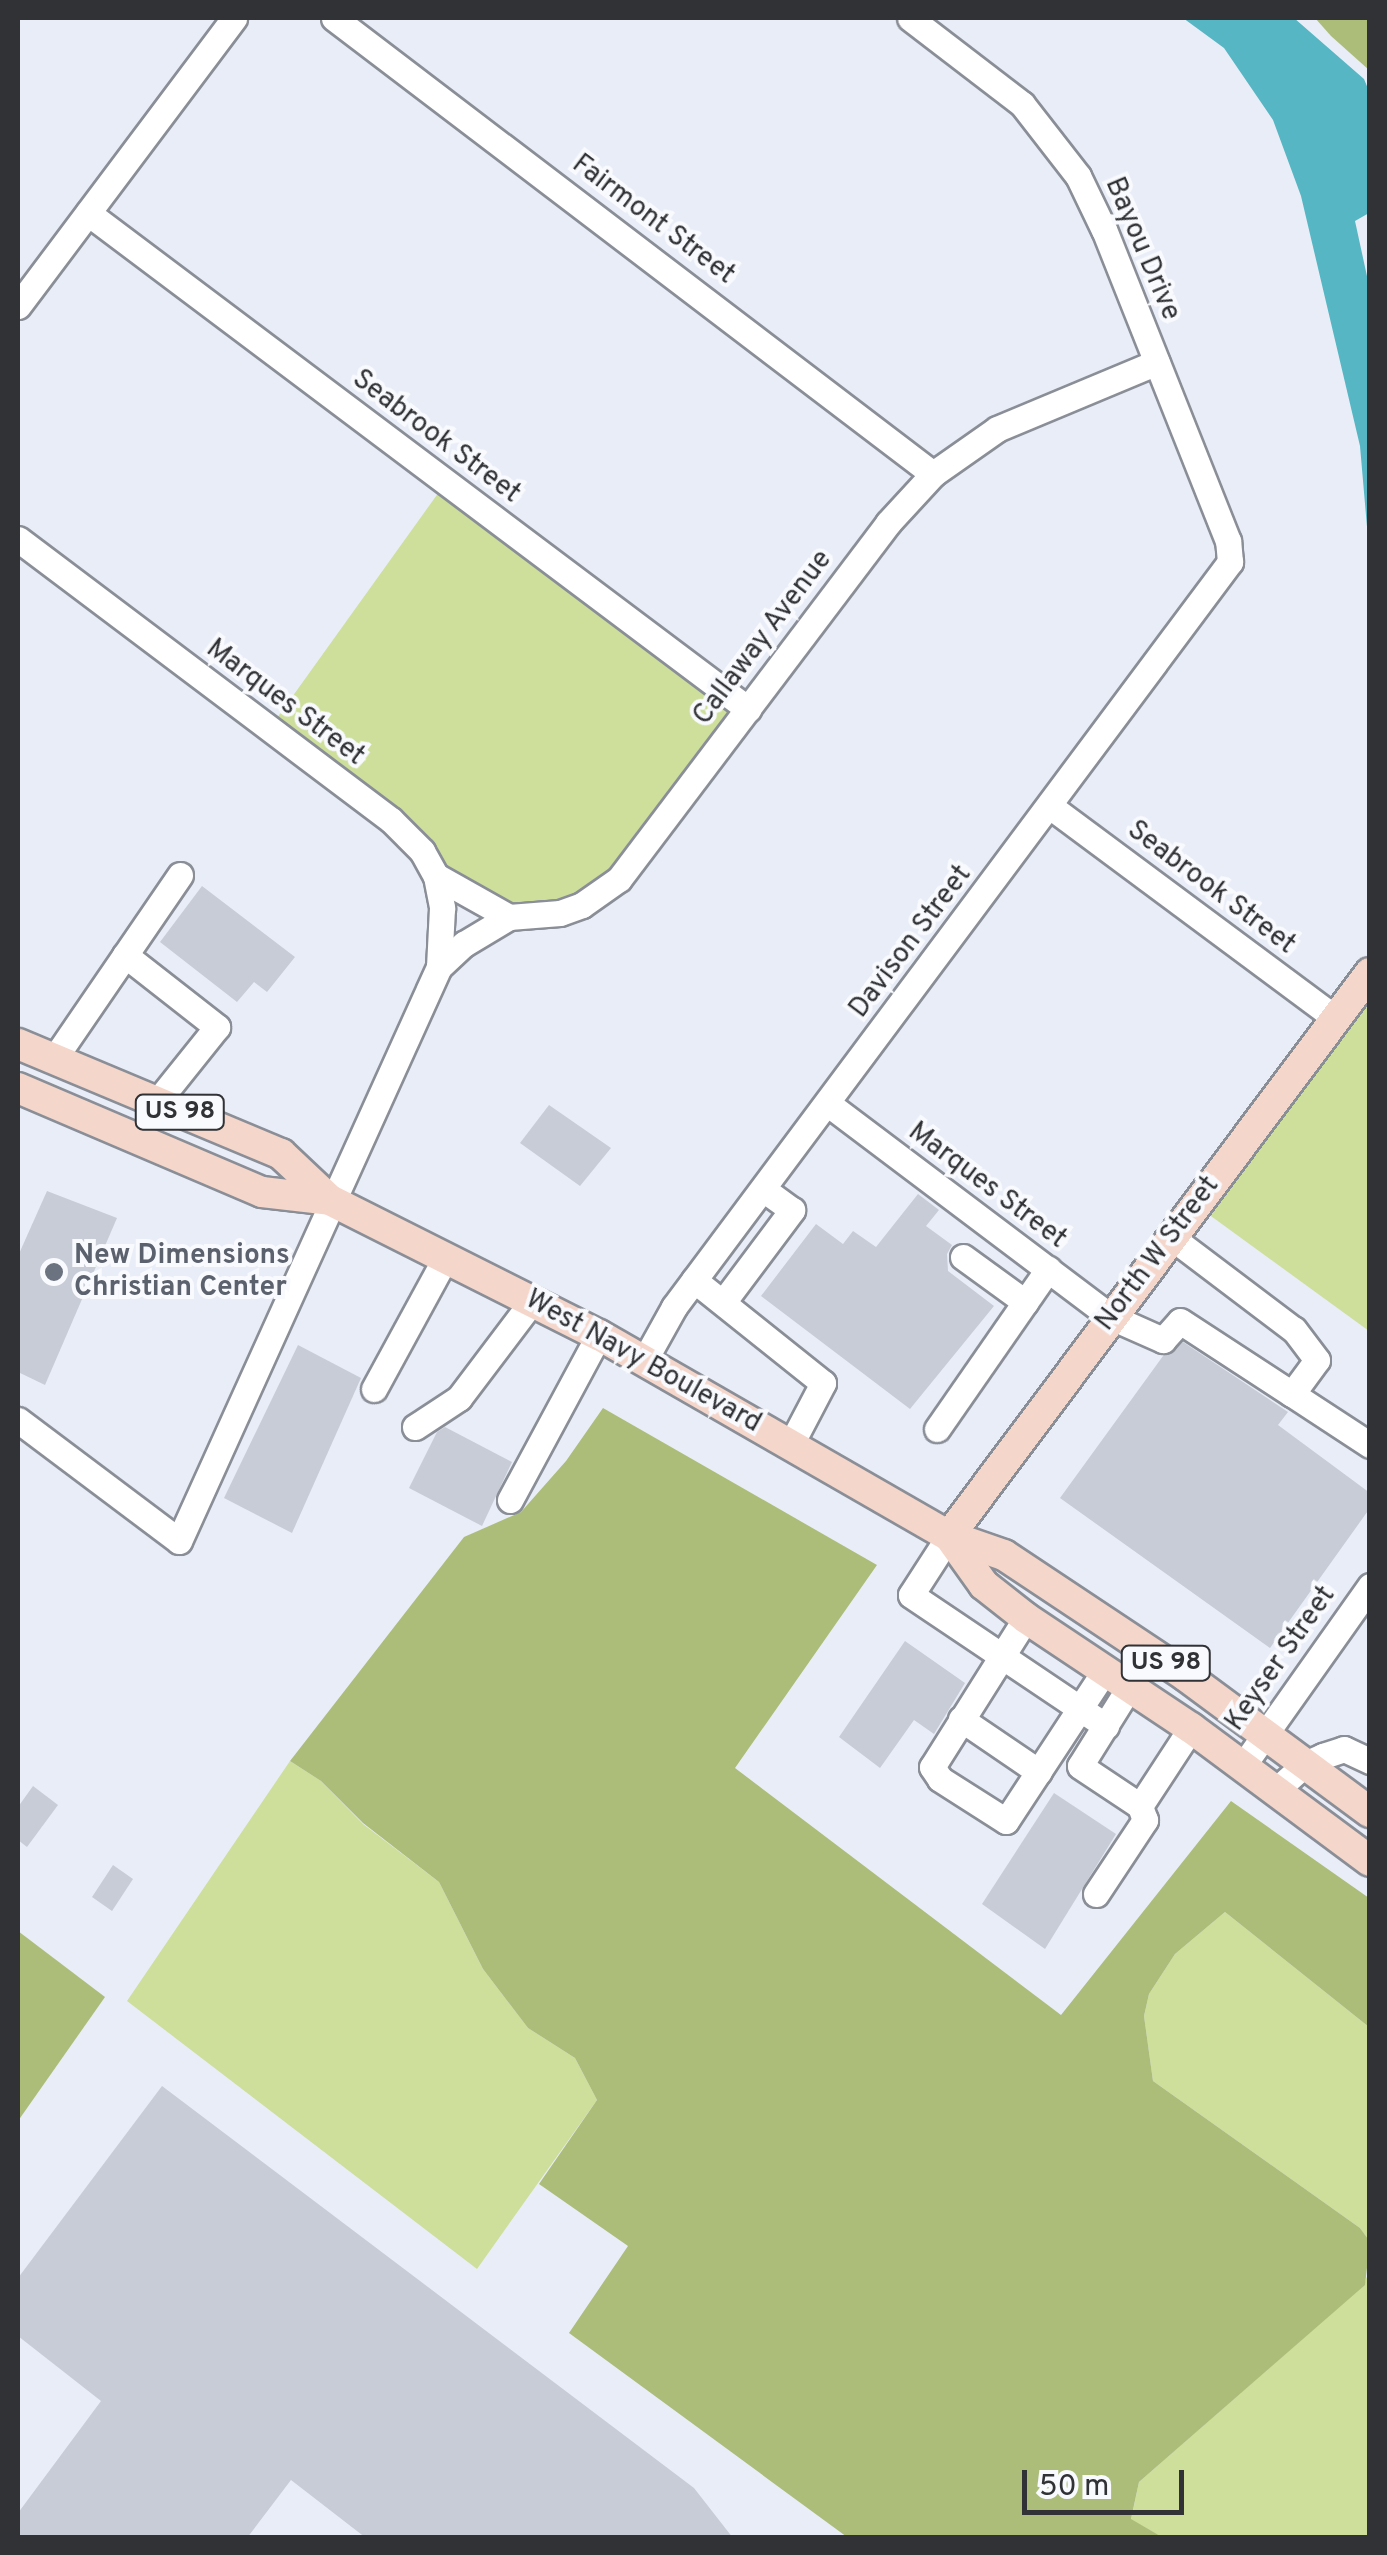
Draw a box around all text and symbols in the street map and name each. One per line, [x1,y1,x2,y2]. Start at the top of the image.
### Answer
street label: Fairmont Street [565,148,741,292]
street label: Bayou Drive [1097,172,1187,326]
street label: Seabrook Street [345,363,527,511]
street label: Callaway Avenue [686,543,840,733]
street label: Marques Street [199,632,371,774]
street label: Seabrook Street [1120,814,1302,962]
street label: Davison Street [843,859,979,1025]
road number: US 98 [132,1092,228,1132]
street label: Marques Street [901,1115,1073,1257]
street label: North W Street [1089,1170,1227,1338]
place label: New Dimensions Christian Center [74,1239,290,1305]
marker: New Dimensions Christian Center [43,1261,65,1283]
street label: West Navy Boulevard [519,1283,767,1441]
street label: Keyser Street [1219,1580,1343,1738]
road number: US 98 [1118,1643,1214,1683]
scale bar [1027,2450,1190,2512]
text: 50 m [1039,2469,1109,2506]

